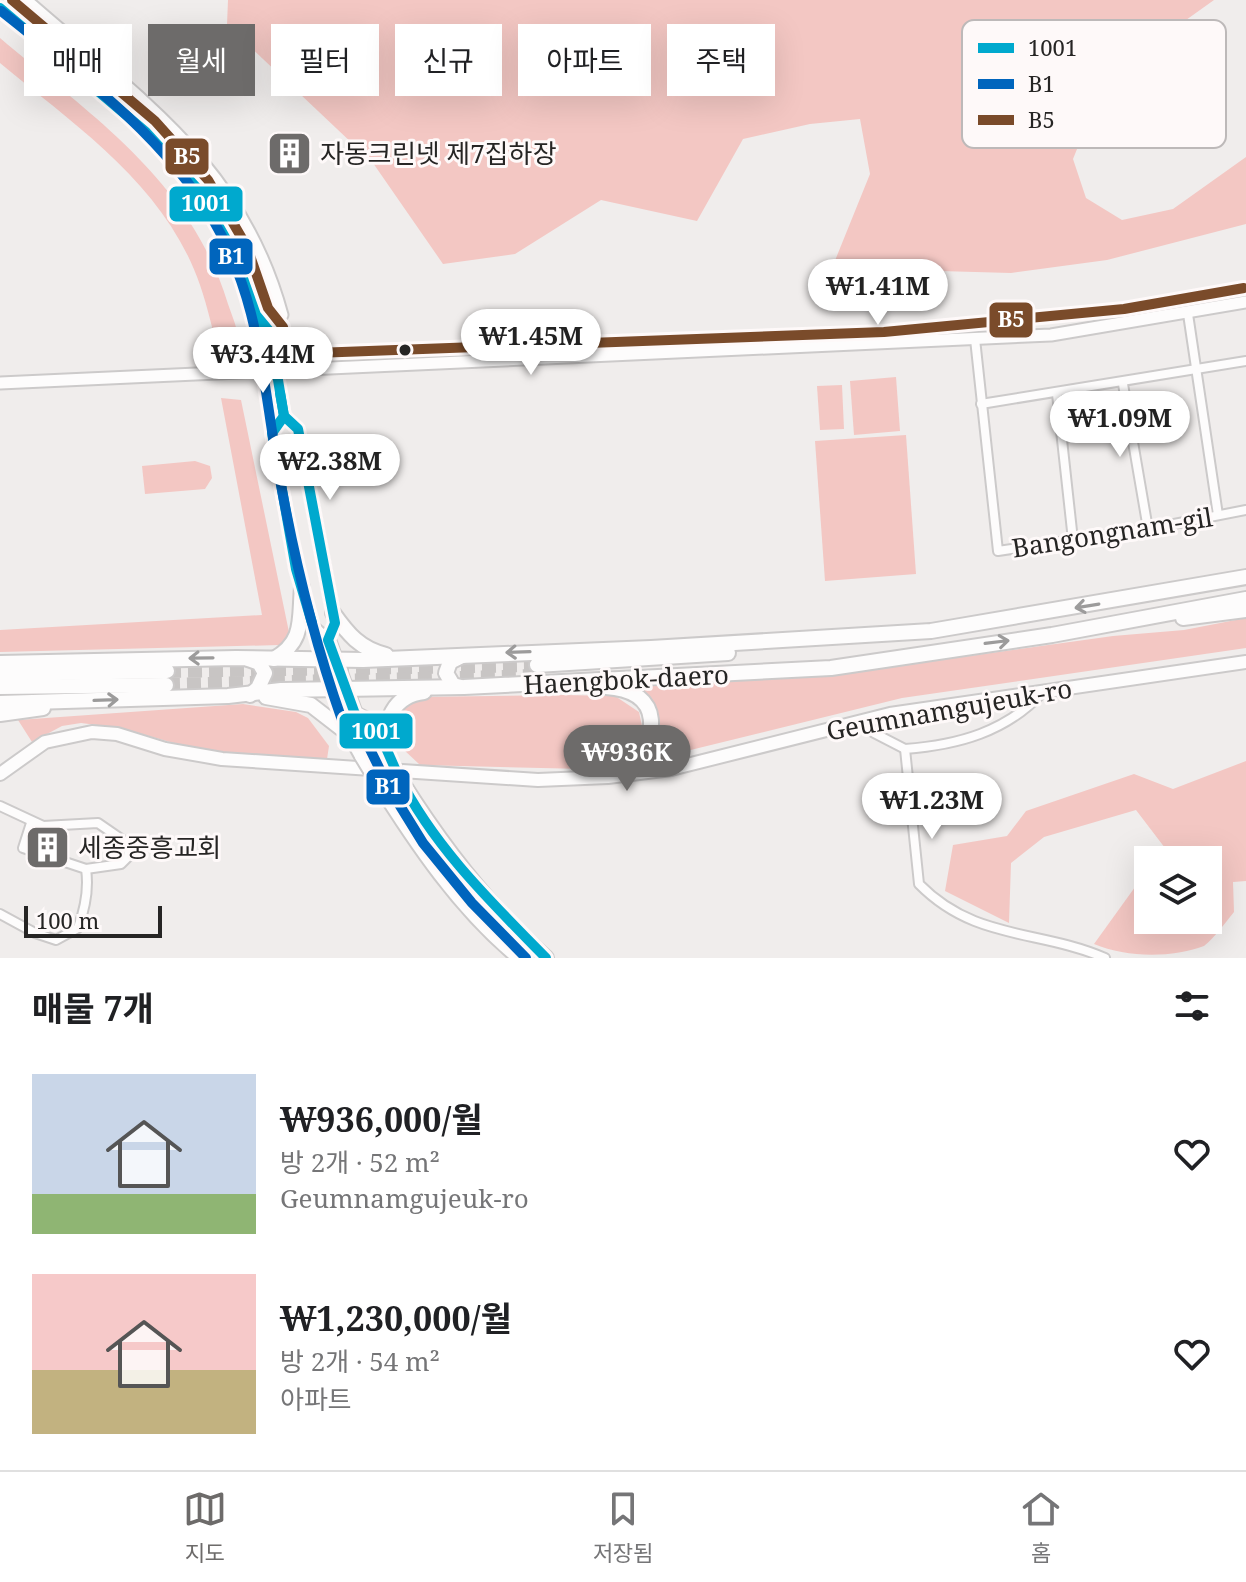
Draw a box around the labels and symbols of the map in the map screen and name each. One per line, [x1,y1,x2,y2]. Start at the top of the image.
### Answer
legend [962,20,1226,148]
text: 1001 [1028,32,1077,62]
text: B1 [1028,68,1055,98]
text: B5 [1028,104,1055,134]
building icon: 자동크린넷 제7집하장 [265,129,313,177]
place label: 자동크린넷 제7집하장 [320,135,557,171]
line badge: B5 [164,137,210,176]
text: B5 [173,140,201,170]
line badge: 1001 [168,185,244,223]
text: 1001 [181,187,231,217]
line badge: B1 [208,237,254,276]
text: B1 [217,240,245,270]
pin: ₩1.41M [813,259,943,327]
line badge: B5 [988,301,1034,339]
text: B5 [997,303,1025,333]
pin: ₩1.45M [466,309,596,377]
pin: ₩3.44M [198,327,328,395]
unlabelled marker [397,342,413,358]
pin: ₩1.09M [1055,391,1185,459]
pin: ₩2.38M [265,434,395,502]
street label: Bangongnam-gil [1009,498,1215,566]
one-way arrow [1074,599,1100,614]
one-way arrow [984,634,1009,649]
one-way arrow [505,645,532,660]
one-way arrow [188,651,215,666]
street label: Haengbok-daero [522,656,730,702]
street label: Geumnamgujeuk-ro [823,670,1075,748]
one-way arrow [92,692,119,707]
line badge: 1001 [338,712,414,750]
text: 1001 [351,715,401,745]
pin: ₩936K [571,725,683,793]
line badge: B1 [365,768,411,806]
text: B1 [374,770,402,800]
pin: ₩1.23M [867,773,997,841]
building icon: 세종중흥교회 [23,823,71,871]
place label: 세종중흥교회 [78,829,222,865]
scale bar [24,902,162,938]

